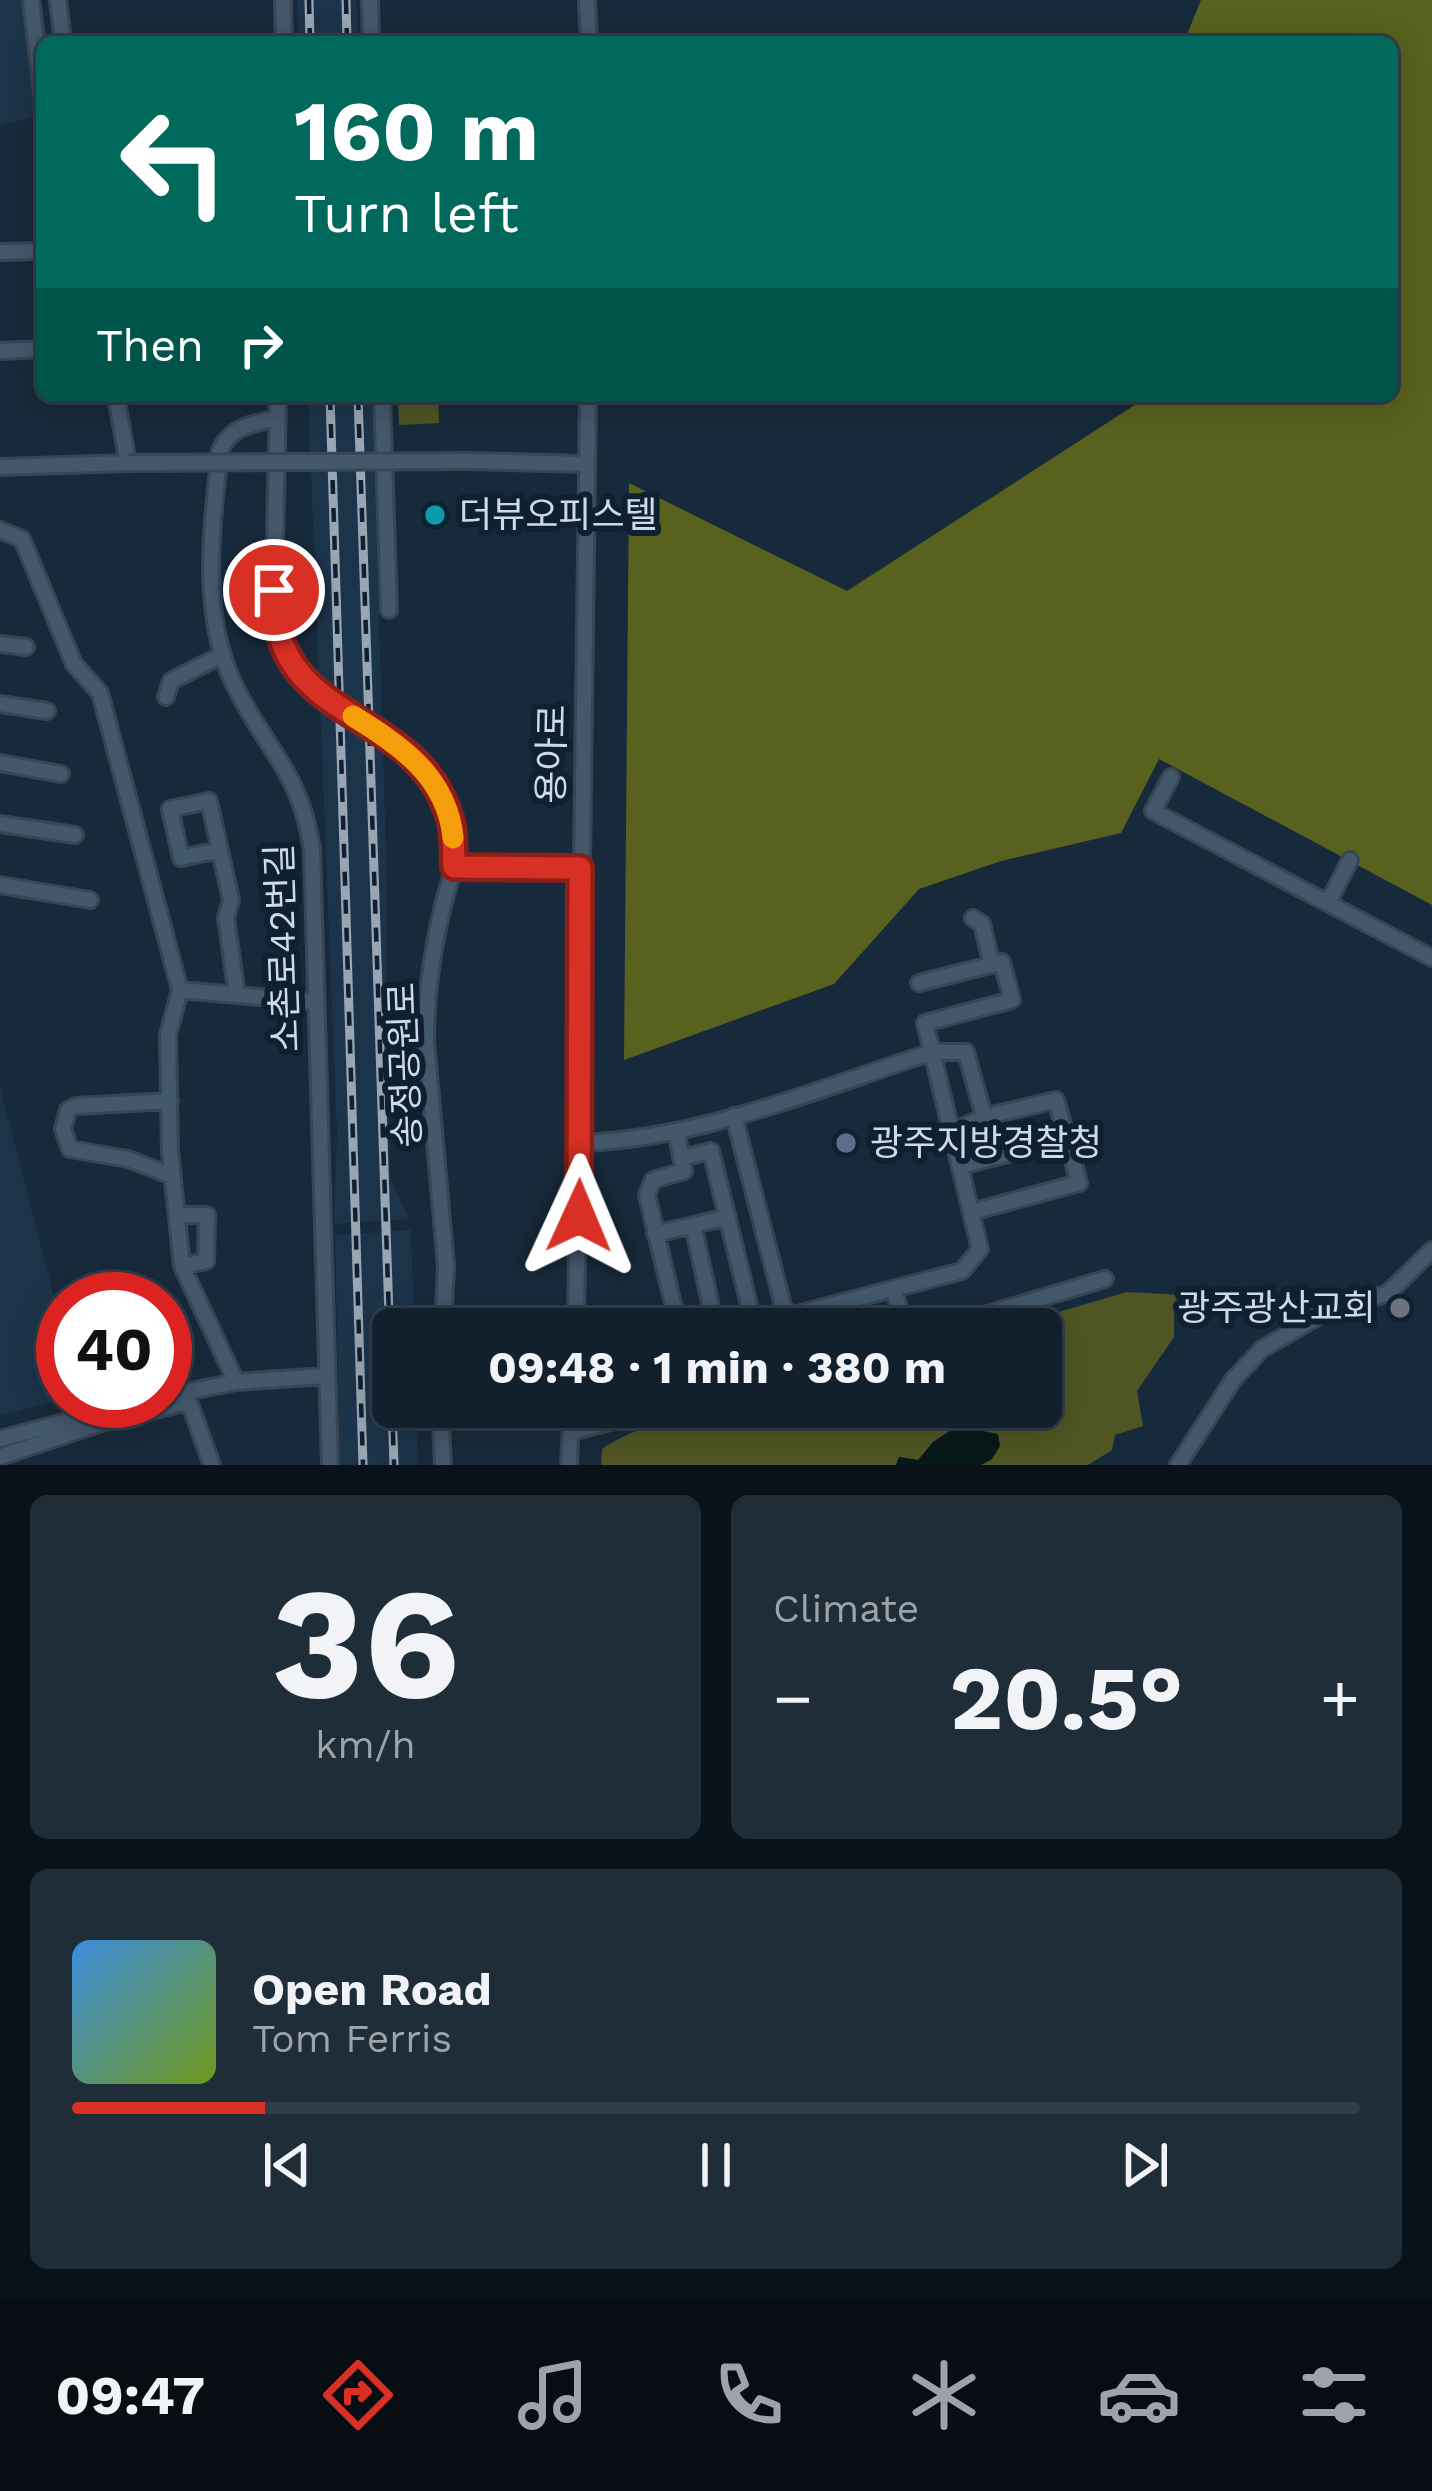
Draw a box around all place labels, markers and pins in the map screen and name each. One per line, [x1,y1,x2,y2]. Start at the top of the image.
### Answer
place label: 더뷰오피스텔 [459,494,658,536]
marker: 더뷰오피스텔 [422,502,448,528]
pin [223,539,325,641]
place label: 광주지방경찰청 [870,1122,1102,1164]
marker: 광주지방경찰청 [833,1130,859,1156]
place label: 광주광산교회 [1177,1287,1376,1329]
marker: 광주광산교회 [1387,1295,1413,1321]

